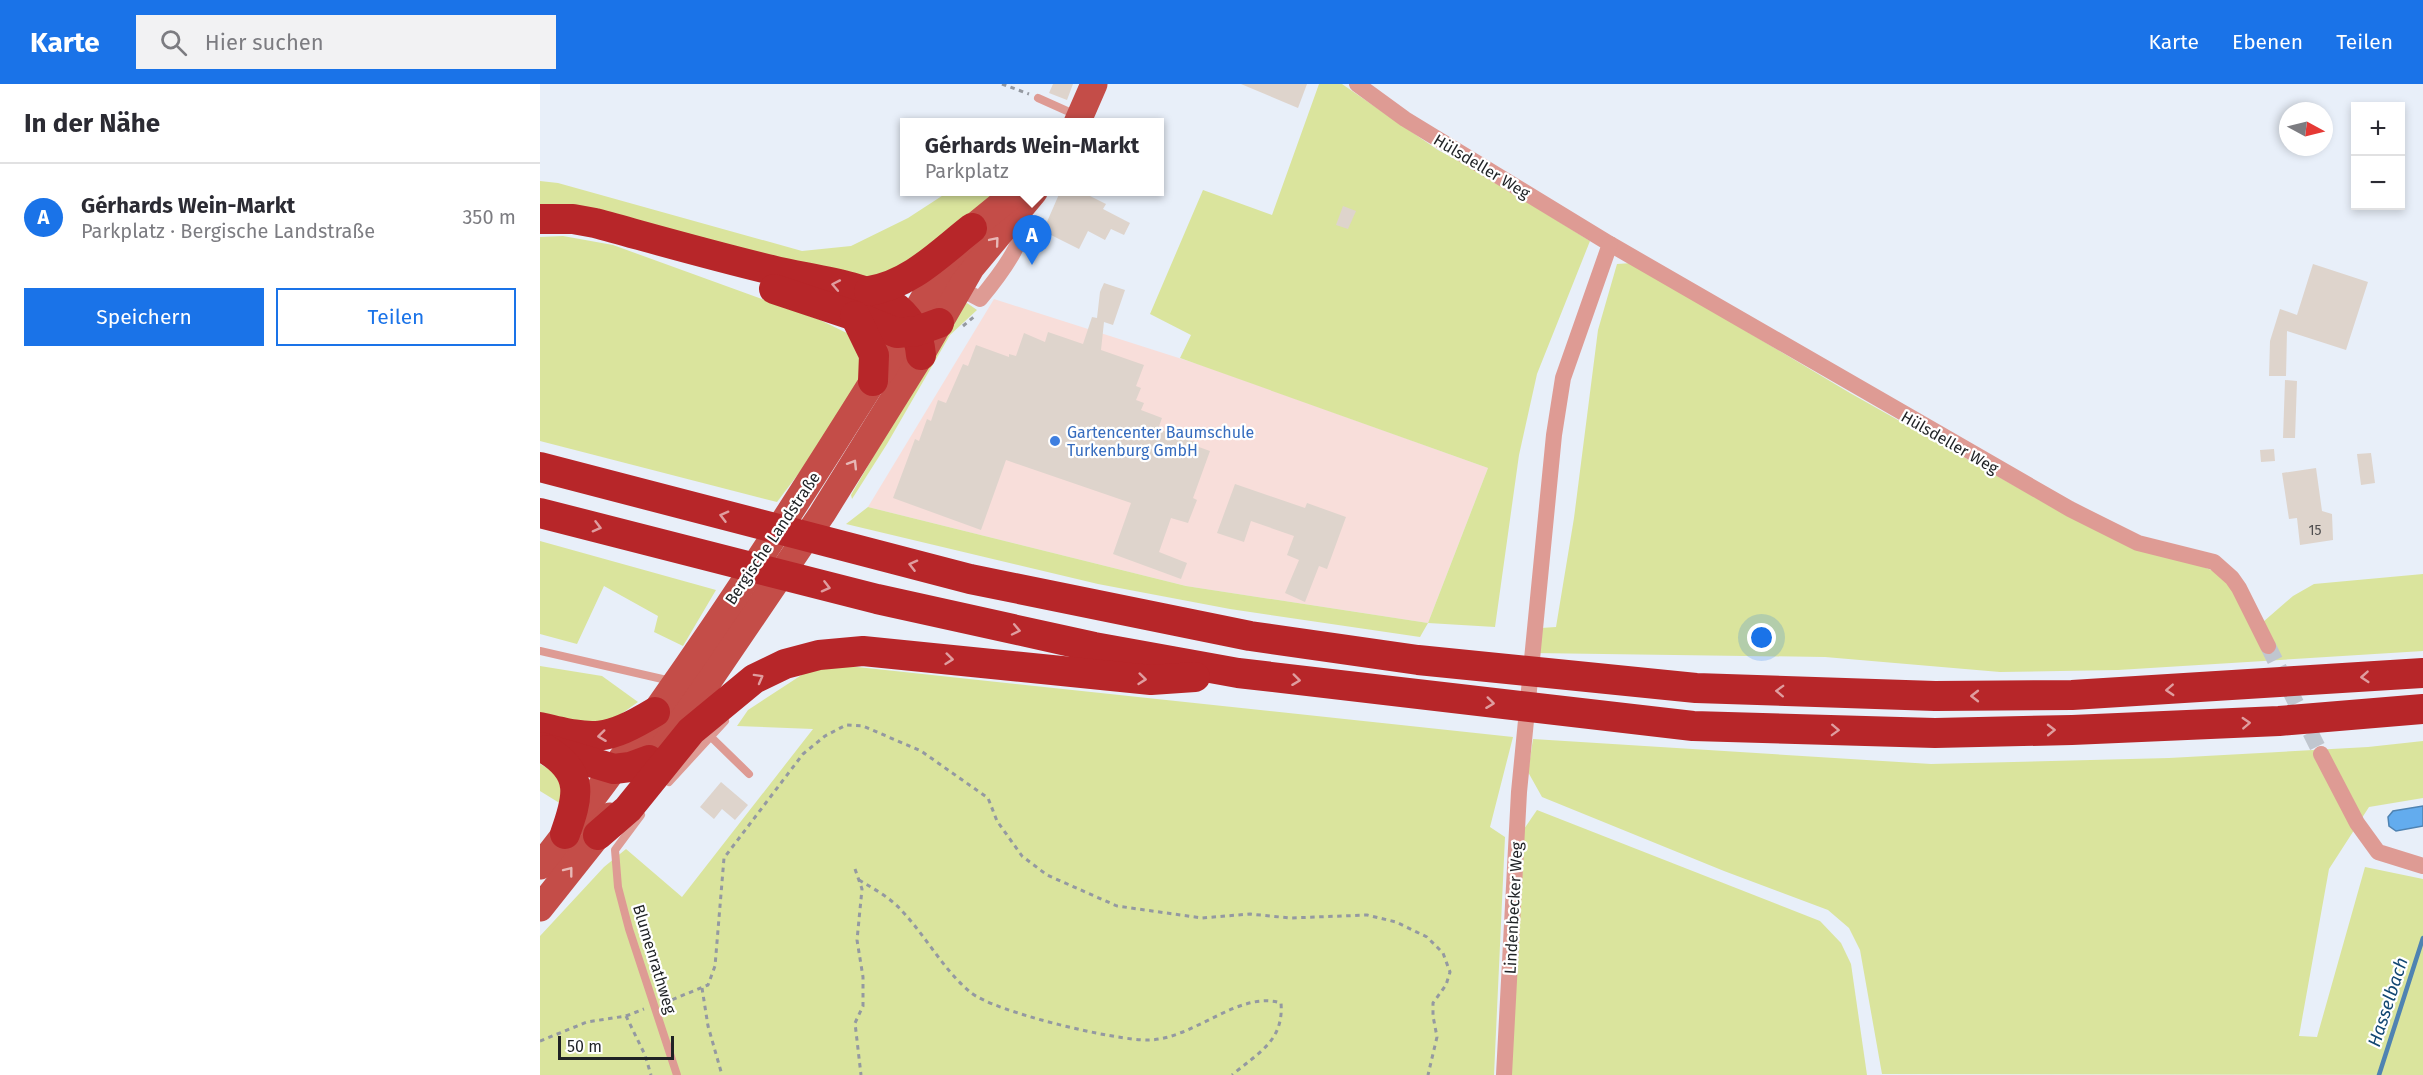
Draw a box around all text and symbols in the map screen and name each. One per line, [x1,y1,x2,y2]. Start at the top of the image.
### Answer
search box [136,15,556,69]
text: Karte [30,26,100,59]
icon: search [157,26,190,59]
text: Hier suchen [205,29,324,56]
text: Karte [2148,29,2199,55]
text: Ebenen [2232,29,2303,55]
text: Teilen [2336,29,2393,55]
north arrow [2279,102,2333,156]
map controls [2351,102,2405,210]
button: + [2351,102,2405,156]
text: In der Nähe [24,108,160,139]
popup [900,118,1164,196]
street label: Hülsdeller Weg [1430,130,1534,203]
text: Gérhards Wein-Markt [925,132,1139,159]
button: − [2351,156,2405,210]
text: Parkplatz [925,159,1009,183]
text: Gérhards Wein-Markt [81,192,295,219]
text: A [38,205,49,229]
text: 350 m [462,205,516,229]
pin: A [1012,216,1052,265]
text: Parkplatz · Bergische Landstraße [81,219,375,243]
one-way arrow [987,236,998,247]
one-way arrow [831,279,841,292]
button: Speichern [24,288,264,346]
button: Teilen [276,288,516,346]
street label: Hülsdeller Weg [1898,407,2002,478]
place label: Gartencenter Baumschule Turkenburg GmbH [1067,423,1254,460]
marker: Gartencenter Baumschule Turkenburg GmbH [1048,434,1062,448]
one-way arrow [845,460,857,470]
street label: Bergische Landstraße [721,468,824,608]
one-way arrow [719,511,730,523]
one-way arrow [591,520,601,533]
house number: 15 [2308,522,2322,539]
one-way arrow [908,559,918,572]
one-way arrow [821,579,831,592]
one-way arrow [1011,623,1021,636]
your location [1747,623,1776,652]
one-way arrow [944,652,953,665]
one-way arrow [2360,671,2369,684]
one-way arrow [1138,672,1147,685]
one-way arrow [752,673,763,685]
one-way arrow [1291,673,1300,686]
one-way arrow [1776,684,1785,697]
one-way arrow [2166,684,2175,697]
one-way arrow [1971,690,1980,702]
one-way arrow [1485,696,1494,708]
one-way arrow [2241,717,2250,730]
one-way arrow [1831,724,1840,736]
one-way arrow [2047,724,2056,737]
one-way arrow [598,730,607,742]
street label: Lindenbecker Weg [1501,841,1526,975]
one-way arrow [562,867,573,878]
street label: Blumenrathweg [629,902,680,1017]
water label: Hasselbach [2363,954,2413,1050]
scale bar [558,1033,674,1060]
text: 50 m [567,1037,602,1056]

